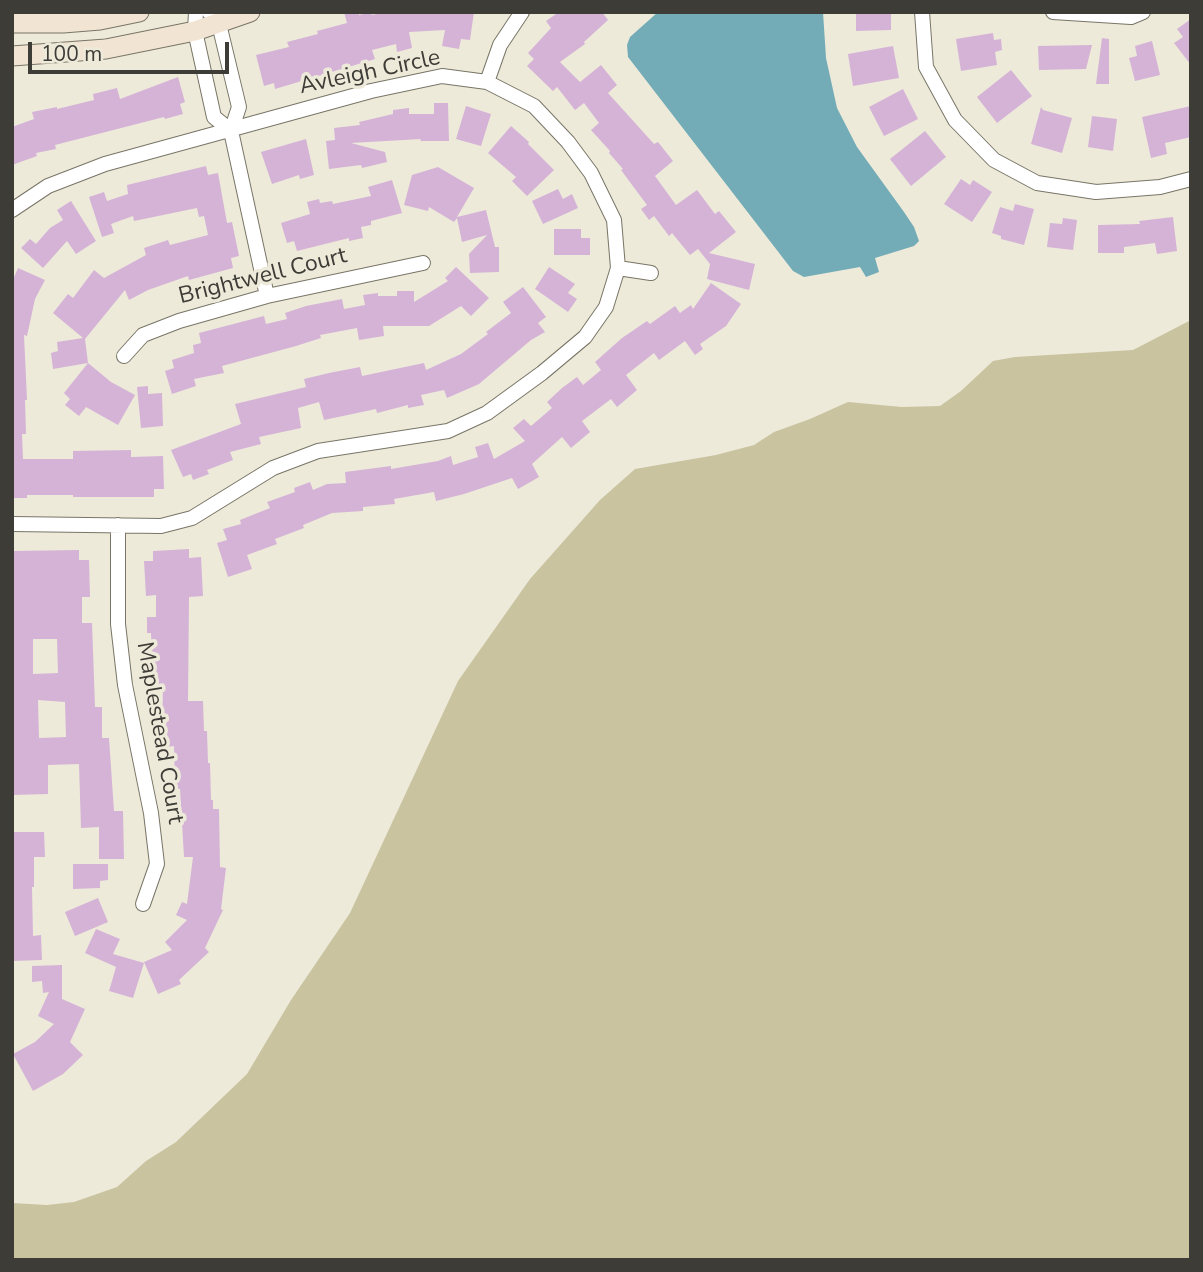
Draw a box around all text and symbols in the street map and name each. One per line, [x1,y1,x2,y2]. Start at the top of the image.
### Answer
scale bar [32,28,233,72]
text: 100 m [41,40,102,68]
street label: Avleigh Circle [297,45,443,101]
street label: Brightwell Court [176,243,350,311]
street label: Maplestead Court [129,640,189,826]

